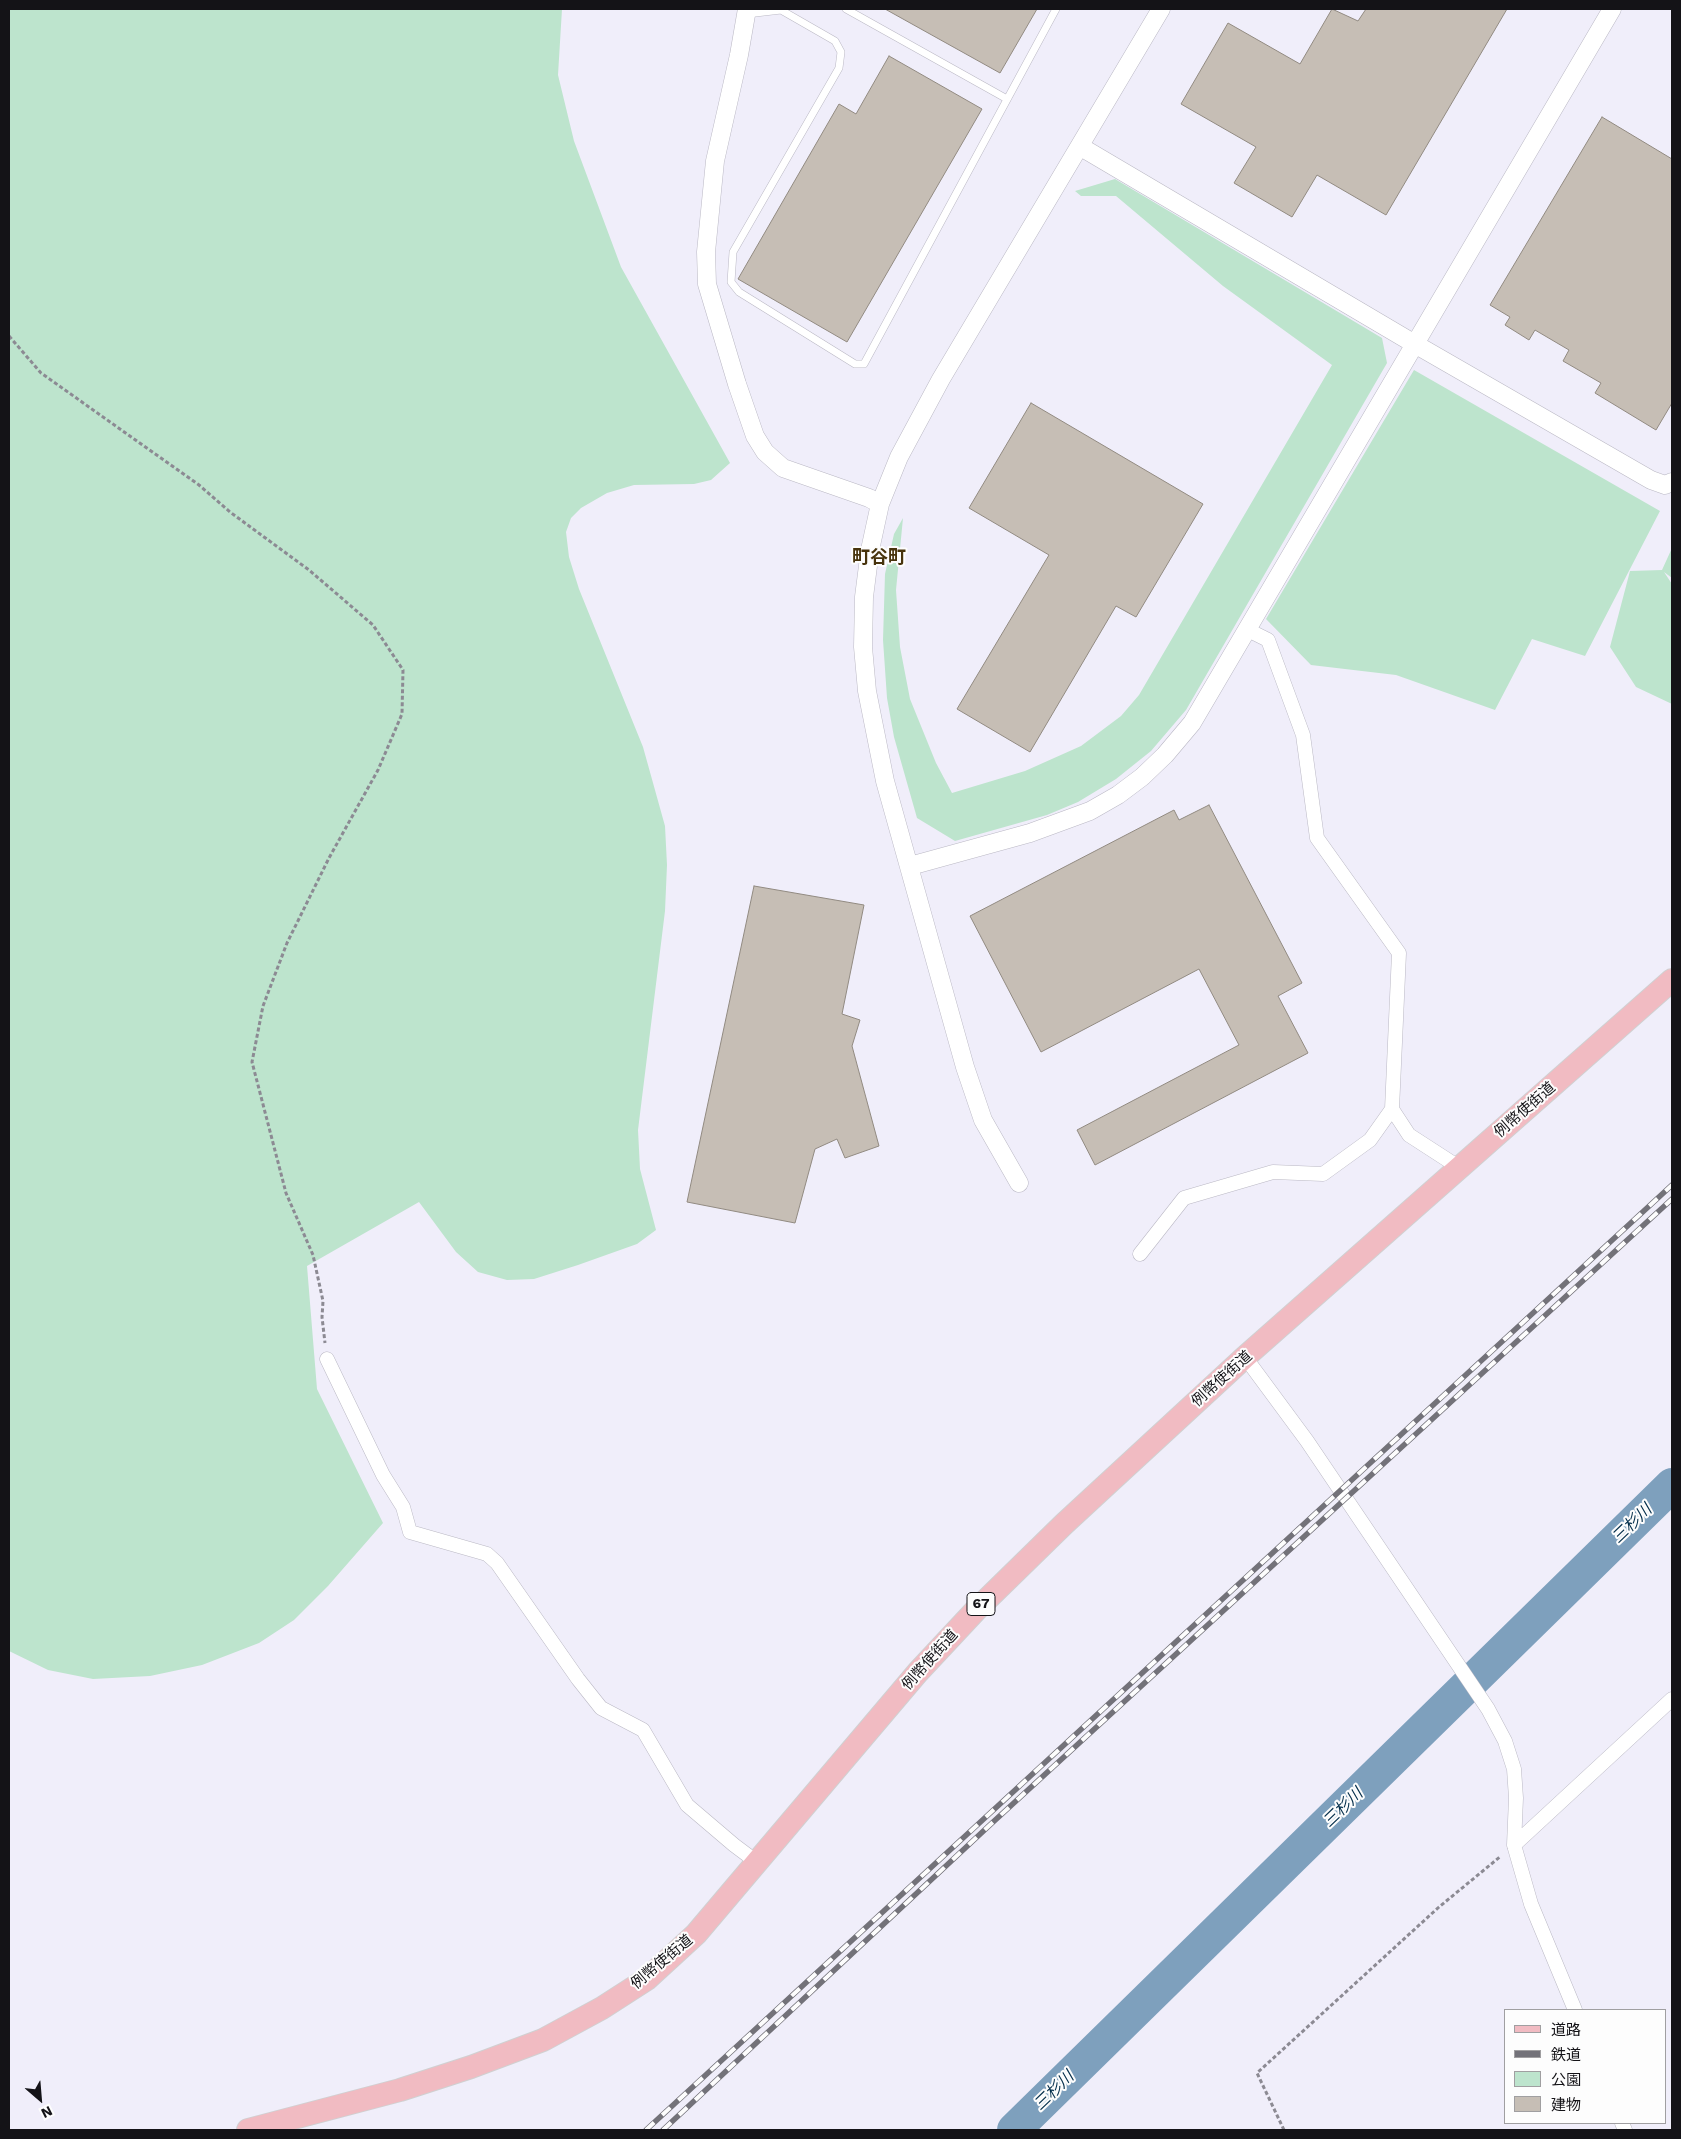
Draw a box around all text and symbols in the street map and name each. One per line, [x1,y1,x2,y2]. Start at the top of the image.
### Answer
district label: 町谷町 [852,547,906,569]
street label: 例幣使街道 [1491,1079,1559,1141]
street label: 例幣使街道 [1188,1347,1256,1411]
water label: 三杉川 [1608,1500,1656,1548]
road number: 67 [967,1592,995,1616]
street label: 例幣使街道 [898,1626,962,1694]
water label: 三杉川 [1319,1784,1367,1832]
street label: 例幣使街道 [627,1931,697,1993]
legend [1504,2009,1666,2124]
text: 道路 [1551,2021,1581,2039]
text: 鉄道 [1551,2046,1581,2064]
water label: 三杉川 [1030,2067,1078,2115]
text: 公園 [1551,2071,1581,2089]
north arrow [15,2074,65,2124]
text: 建物 [1551,2096,1581,2114]
text: N [39,2103,55,2122]

